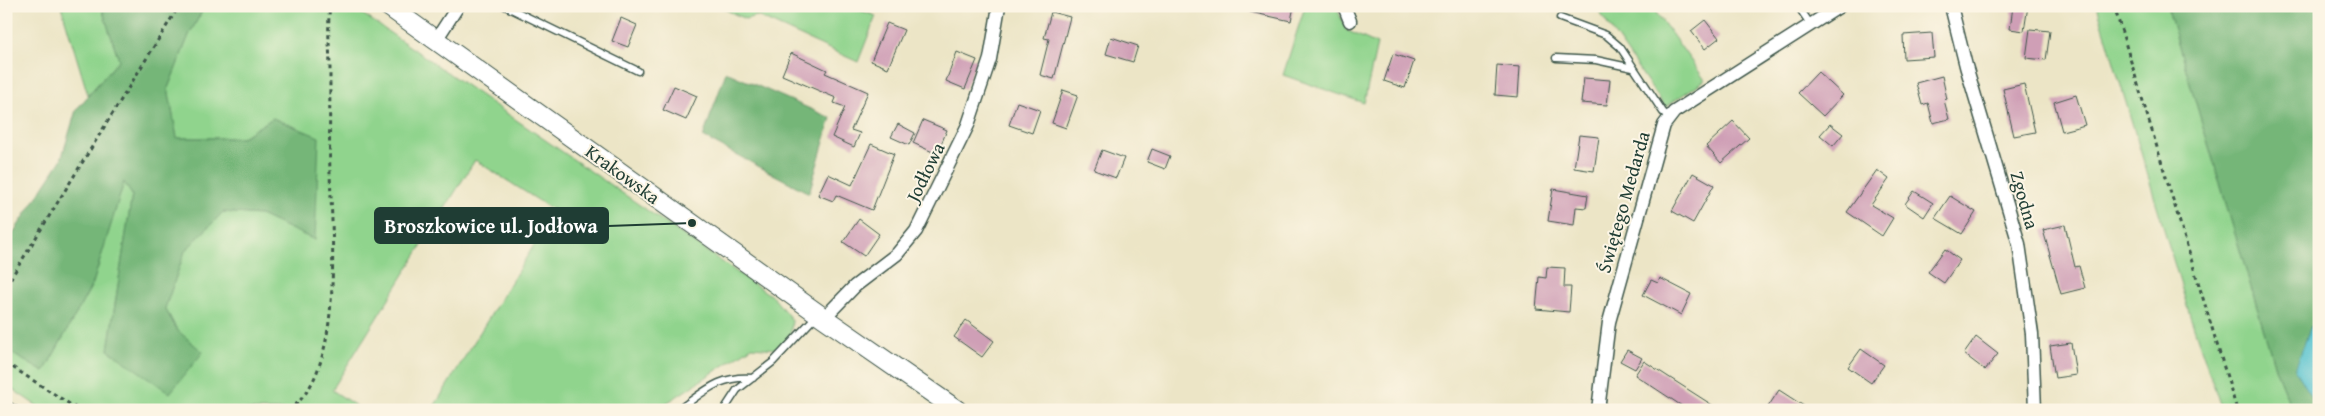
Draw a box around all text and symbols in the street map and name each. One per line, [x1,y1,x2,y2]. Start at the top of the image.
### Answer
street label: Świętego Medarda [1589,128,1657,276]
street label: Krakowska [580,137,666,211]
street label: Jodłowa [898,138,951,208]
street label: Zgodna [2003,168,2047,232]
callout: Broszkowice ul. Jodłowa [375,208,608,243]
text: Broszkowice ul. Jodłowa [384,211,598,240]

